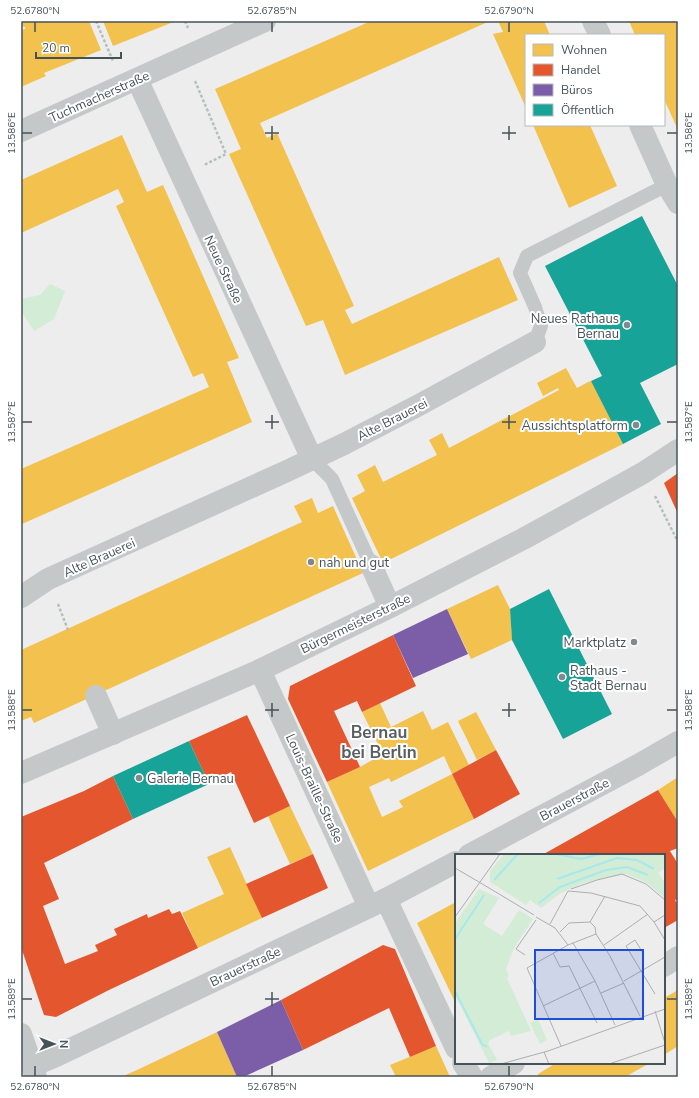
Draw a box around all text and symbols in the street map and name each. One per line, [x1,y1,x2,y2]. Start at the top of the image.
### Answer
text: 52.6780°N [10,4,60,18]
text: 52.6785°N [247,4,297,18]
text: 52.6790°N [484,4,534,18]
scale bar [36,34,121,60]
legend [525,34,665,126]
text: 20 m [42,40,70,56]
text: Wohnen [561,42,607,58]
text: Handel [561,62,601,78]
street label: Tuchmacherstraße [47,67,152,127]
text: Büros [561,82,593,98]
text: Öffentlich [561,102,614,118]
text: 13.586°E [5,112,19,154]
text: 13.586°E [682,112,696,154]
street label: Neue Straße [200,233,247,306]
place label: Neues Rathaus Bernau [531,310,619,343]
marker: Neues Rathaus Bernau [622,320,632,330]
street label: Alte Brauerei [354,394,431,445]
text: 13.587°E [5,401,19,443]
text: 13.587°E [682,401,696,443]
place label: Aussichtsplatform [521,417,628,435]
marker: Aussichtsplatform [631,420,641,430]
street label: Alte Brauerei [61,534,138,582]
place label: nah und gut [319,554,390,572]
marker: nah und gut [306,557,316,567]
street label: Bürgermeisterstraße [297,589,413,658]
place label: Marktplatz [564,634,626,652]
marker: Marktplatz [629,637,639,647]
place label: Rathaus - Stadt Bernau [570,662,647,695]
marker: Rathaus - Stadt Bernau [557,672,567,682]
text: 13.588°E [5,689,19,731]
text: 13.588°E [682,689,696,731]
district label: Bernau bei Berlin [341,721,417,764]
street label: Louis-Braille-Straße [281,731,347,846]
place label: Galerie Bernau [147,770,234,788]
marker: Galerie Bernau [134,773,144,783]
street label: Brauerstraße [537,774,612,826]
inset map [455,854,665,1064]
street label: Brauerstraße [207,943,284,991]
text: 13.589°E [5,978,19,1020]
text: 13.589°E [682,978,696,1020]
north arrow [34,1024,74,1064]
text: N [56,1040,71,1048]
text: 52.6780°N [10,1080,60,1094]
text: 52.6785°N [247,1080,297,1094]
text: 52.6790°N [484,1080,534,1094]

